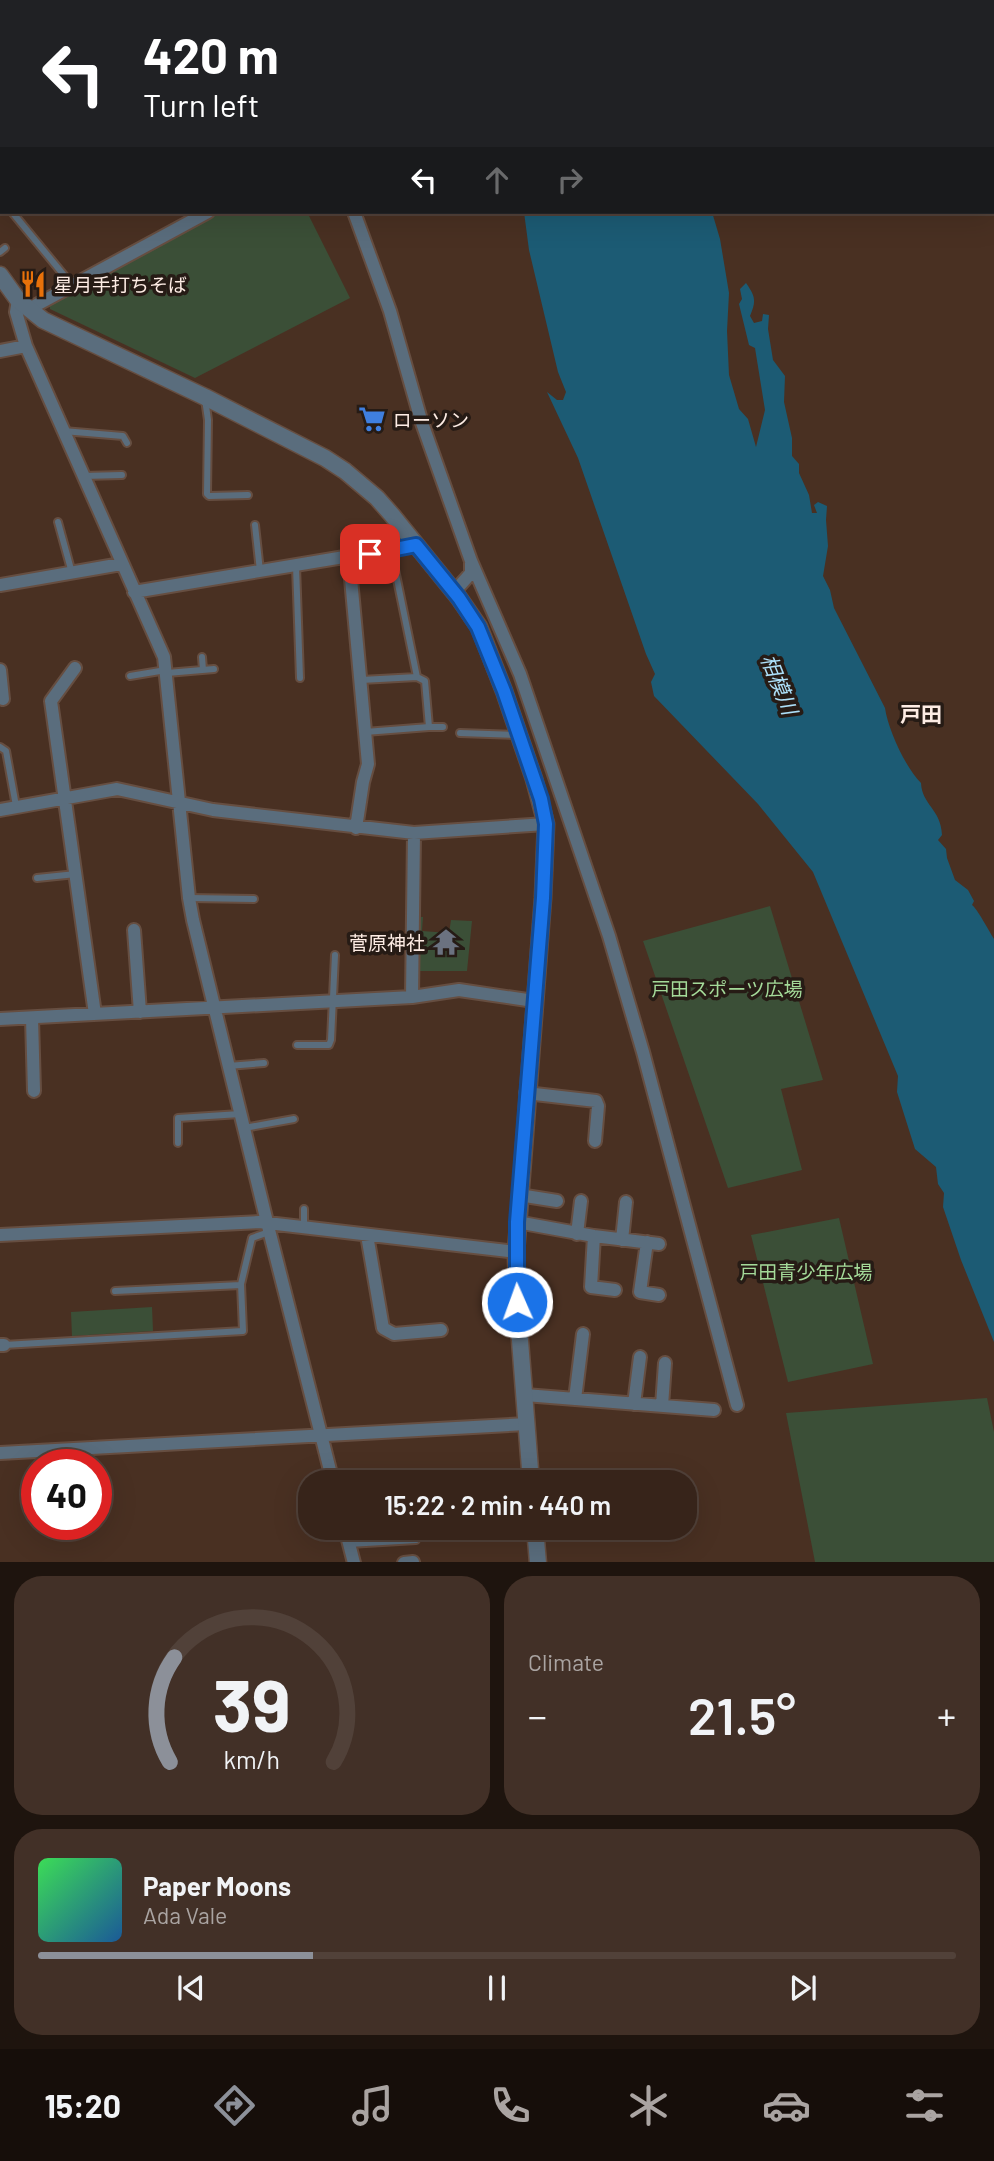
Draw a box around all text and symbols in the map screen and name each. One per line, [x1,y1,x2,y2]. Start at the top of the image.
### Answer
text: 420 m [143,25,279,84]
icon: left [28,28,119,119]
text: Turn left [143,85,260,123]
icon: left [405,161,443,199]
icon: ahead [478,161,516,199]
icon: right [551,161,589,199]
restaurant icon: 星月手打ちそば [18,269,48,299]
place label: 星月手打ちそば [54,273,187,296]
supermarket icon: ローソン [357,404,387,434]
place label: ローソン [393,408,469,431]
pin [340,524,400,584]
icon: arrive [351,535,389,573]
water label: 相模川 [757,650,804,720]
district label: 戸田 [900,701,942,726]
temple icon: 菅原神社 [431,927,461,957]
place label: 菅原神社 [349,931,425,954]
park label: 戸田スポーツ広場 [651,977,803,1000]
park label: 戸田青少年広場 [739,1260,873,1283]
position arrow [480,1265,554,1339]
speed limit sign: 40 [21,1449,112,1540]
text: 15:22 · 2 min · 440 m [384,1489,611,1520]
text: Climate [528,1648,604,1676]
text: 39 [213,1659,291,1747]
text: 21.5° [688,1683,796,1745]
text: − [528,1692,547,1738]
text: + [937,1692,956,1738]
text: km/h [224,1743,280,1773]
text: Paper Moons [143,1870,291,1901]
text: Ada Vale [143,1901,227,1929]
icon: previous [172,1969,210,2007]
icon: pause [478,1969,516,2007]
icon: next [784,1969,822,2007]
icon: directions [210,2081,259,2130]
icon: music [348,2081,397,2130]
icon: phone [486,2081,535,2130]
icon: climate [624,2081,673,2130]
icon: car [762,2081,811,2130]
icon: filters [900,2081,949,2130]
text: 15:20 [45,2086,121,2124]

